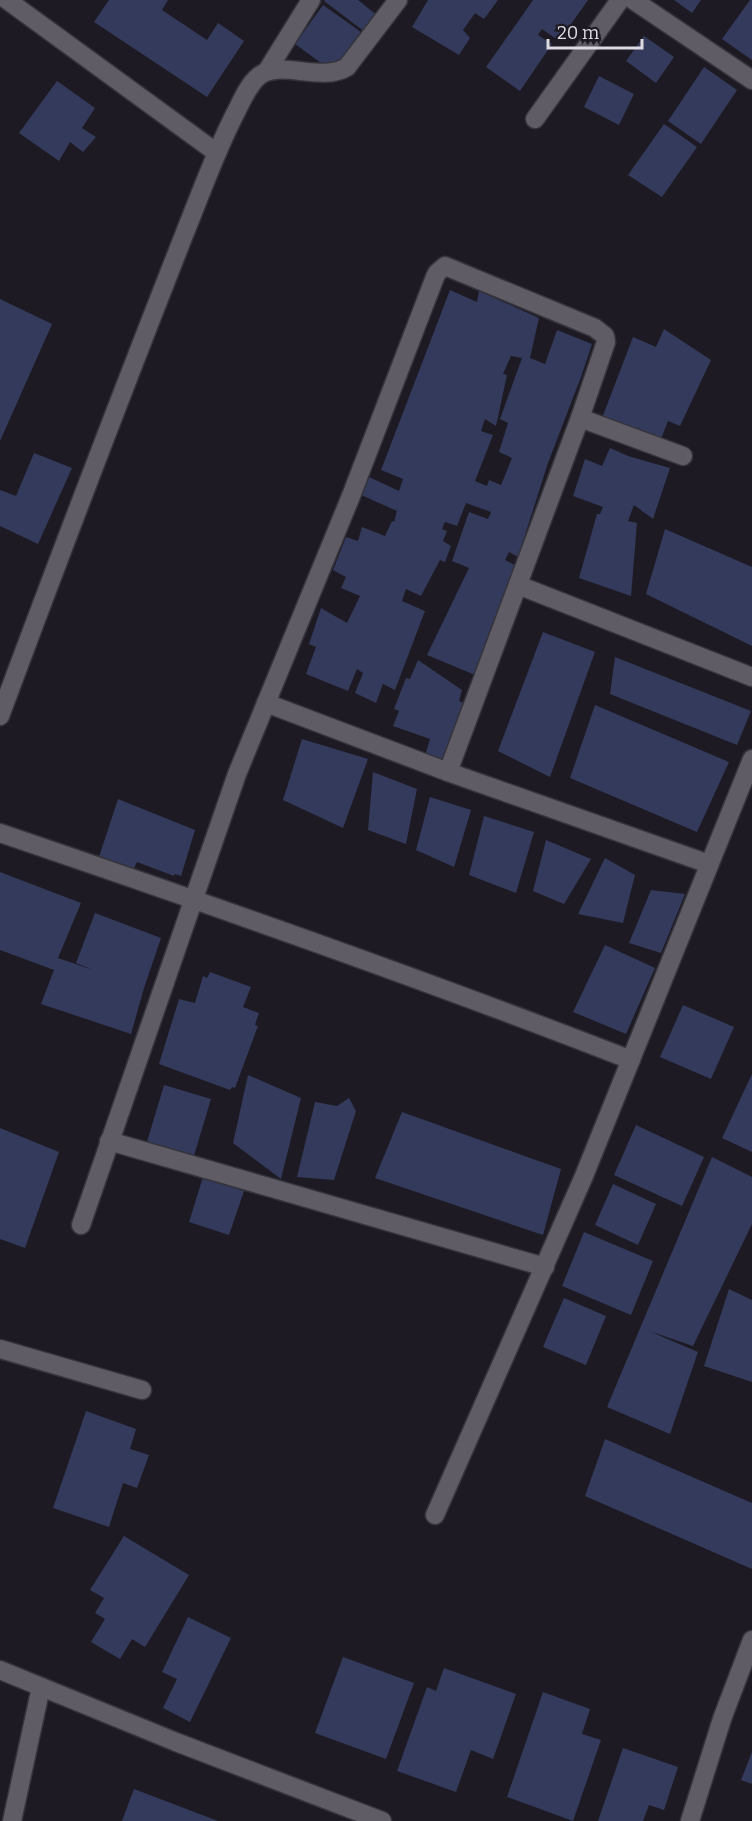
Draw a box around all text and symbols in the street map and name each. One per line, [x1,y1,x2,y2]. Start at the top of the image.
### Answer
scale bar [548,12,642,50]
text: 20 m [557,22,599,44]

